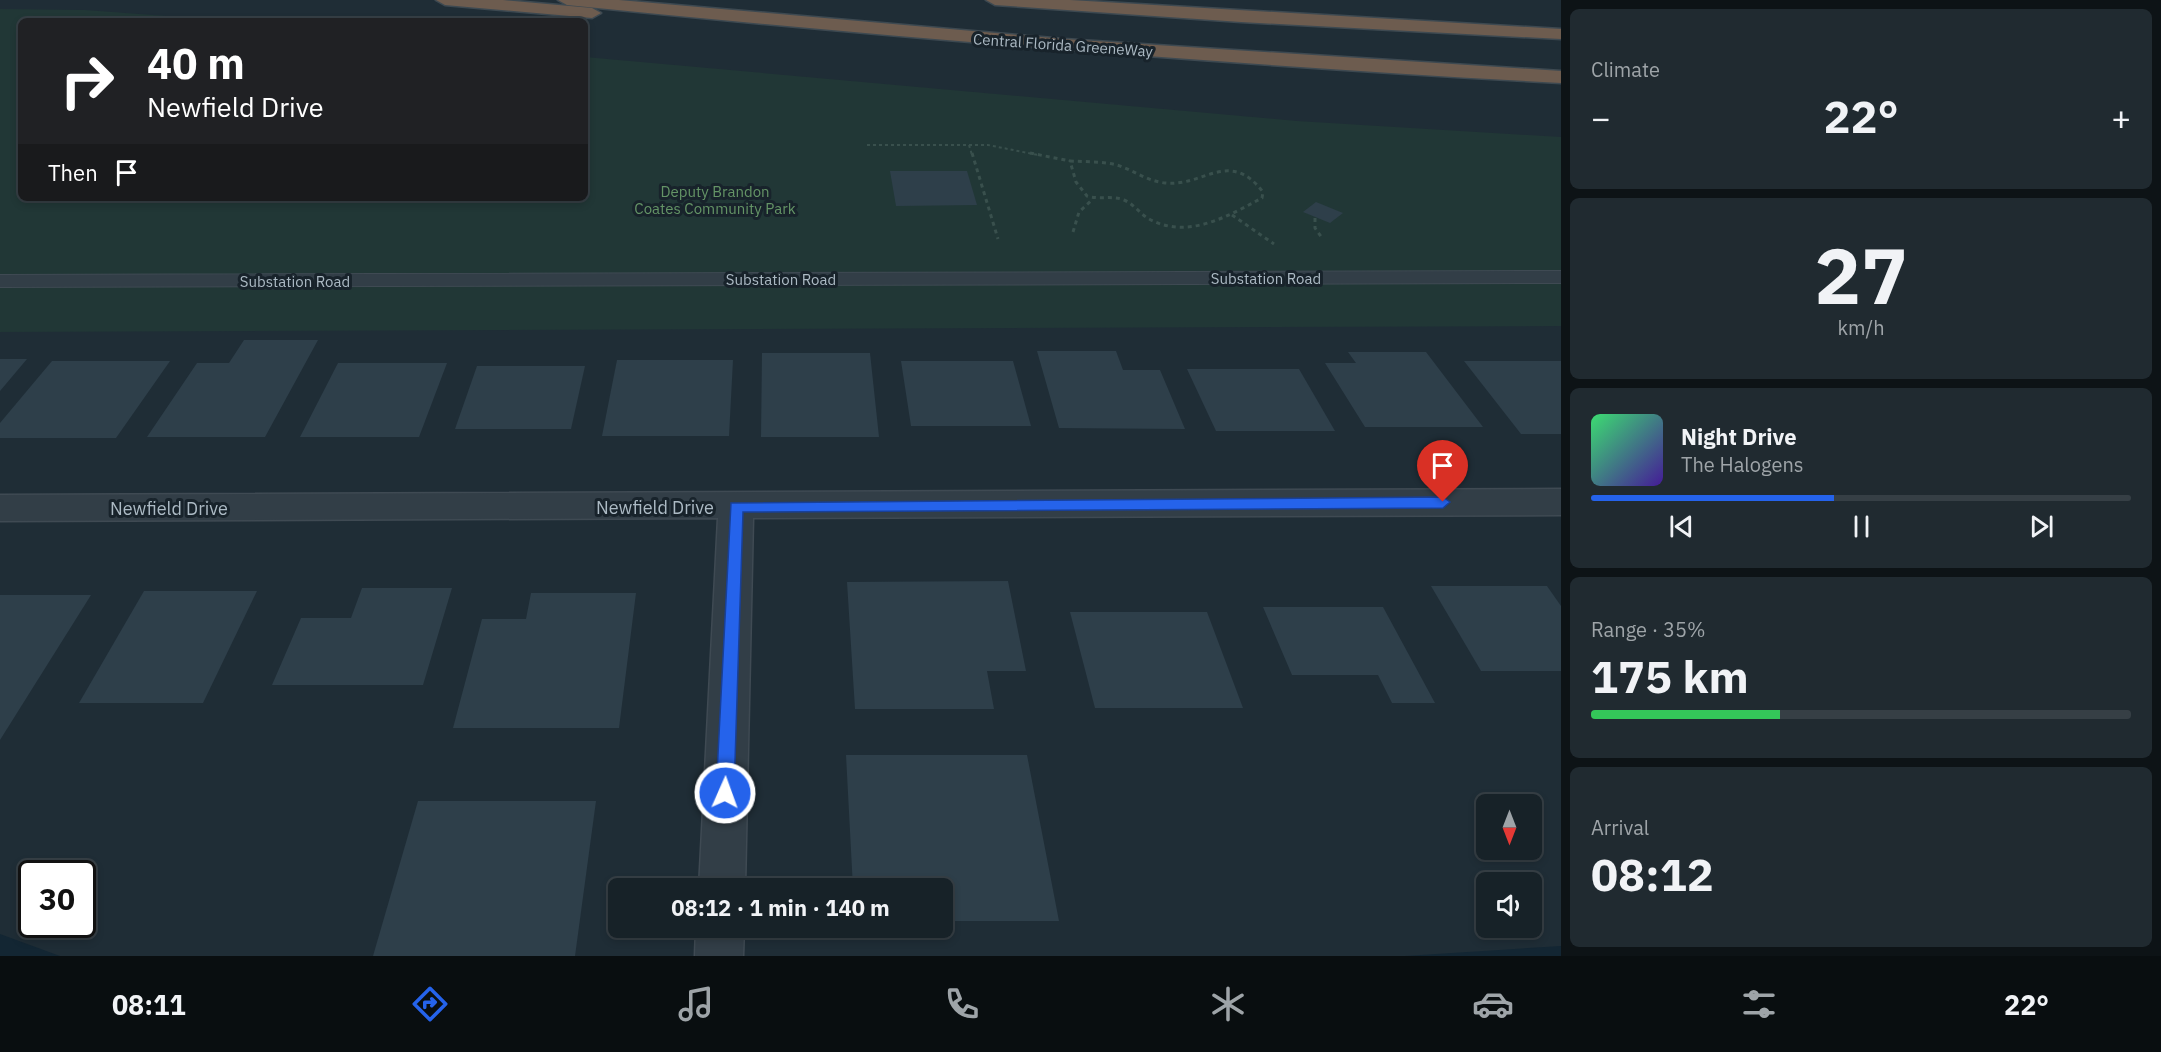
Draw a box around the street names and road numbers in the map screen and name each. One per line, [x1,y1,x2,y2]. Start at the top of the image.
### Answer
street label: Central Florida GreeneWay [972,29,1154,61]
street label: Substation Road [1211,269,1321,288]
street label: Substation Road [726,270,836,289]
street label: Substation Road [240,272,350,291]
street label: Newfield Drive [596,496,714,519]
street label: Newfield Drive [110,497,228,520]

